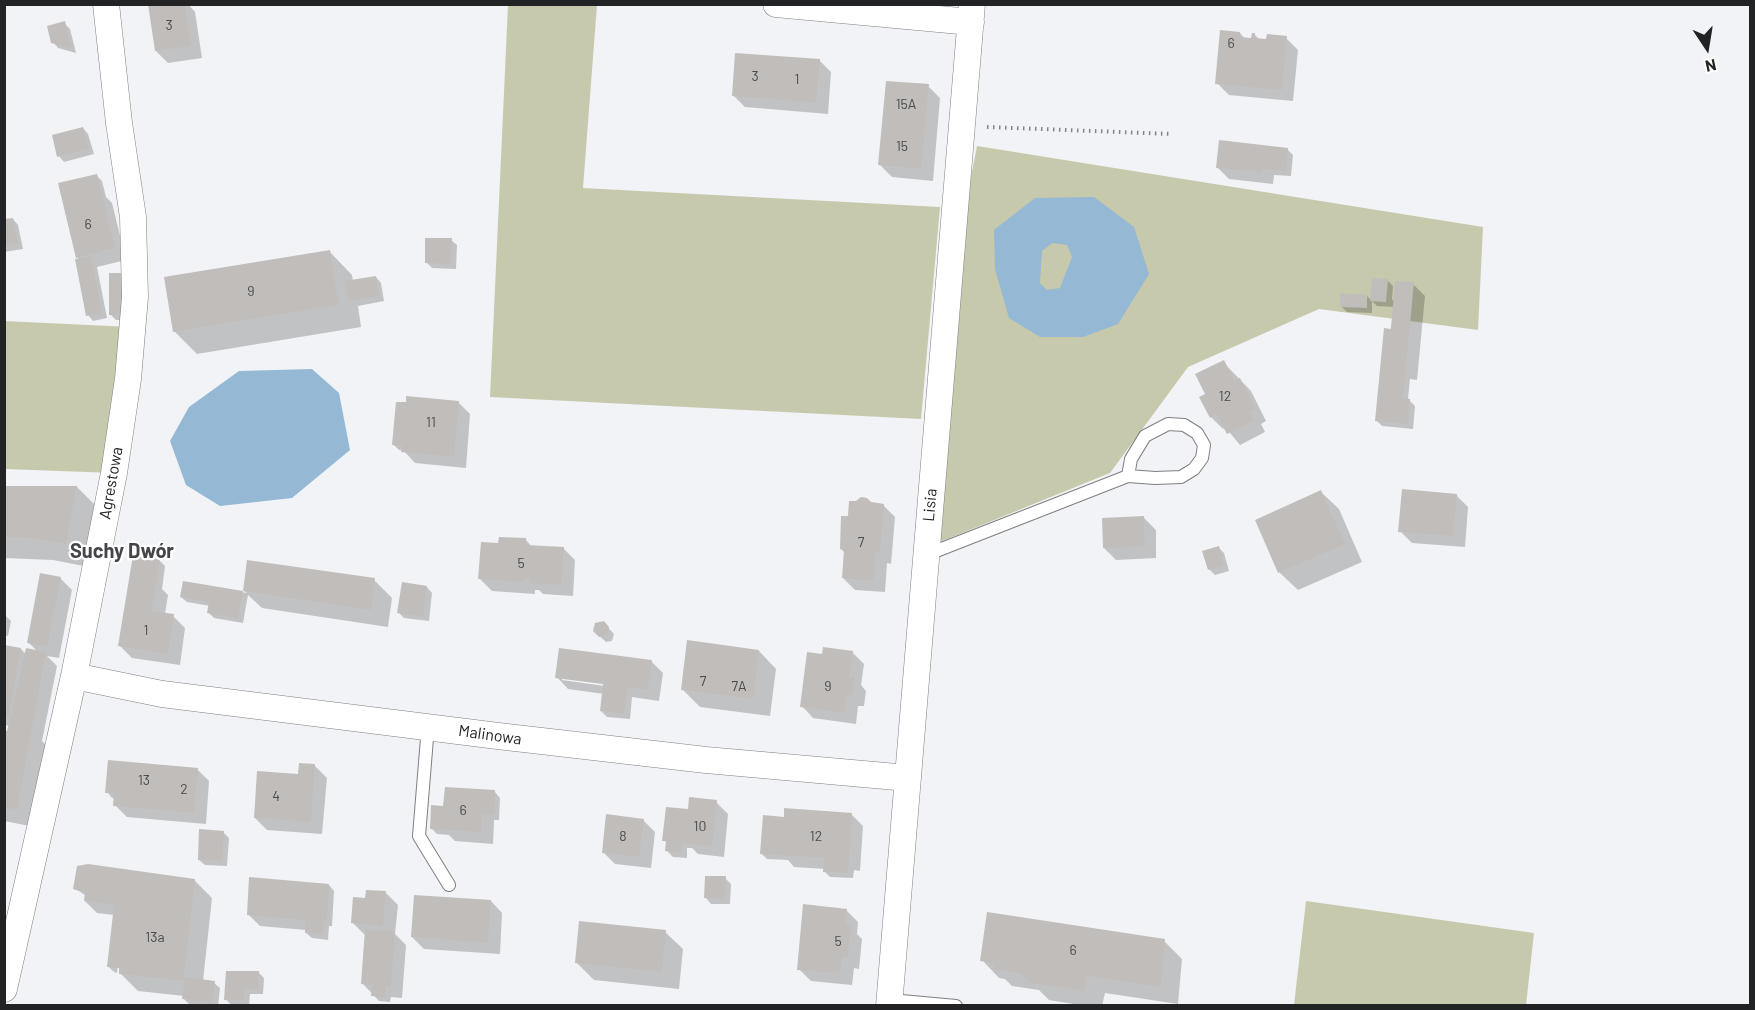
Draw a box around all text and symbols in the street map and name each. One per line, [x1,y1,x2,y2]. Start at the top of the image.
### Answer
house number: 3 [165,17,173,33]
north arrow [1677,18,1737,78]
house number: 6 [1227,35,1235,51]
text: N [1704,56,1718,76]
house number: 3 [751,68,759,84]
house number: 1 [795,71,799,87]
house number: 15A [896,96,916,112]
house number: 15 [896,138,908,154]
house number: 6 [84,216,92,232]
house number: 9 [247,283,255,299]
house number: 12 [1219,388,1231,404]
house number: 11 [426,414,436,430]
street label: Agrestowa [95,445,127,521]
street label: Lisia [919,488,941,522]
house number: 7 [858,534,864,550]
district label: Suchy Dwór [70,539,174,563]
house number: 5 [517,555,525,571]
house number: 1 [144,622,148,638]
house number: 7 [700,673,706,689]
house number: 7A [731,678,747,694]
house number: 9 [824,678,832,694]
street label: Malinowa [457,721,523,749]
house number: 13 [138,772,150,788]
house number: 2 [180,781,188,797]
house number: 4 [272,788,280,804]
house number: 6 [459,802,467,818]
house number: 10 [694,818,706,834]
house number: 8 [619,828,627,844]
house number: 12 [810,828,822,844]
house number: 13a [145,929,165,945]
house number: 5 [834,933,842,949]
house number: 6 [1069,942,1077,958]

